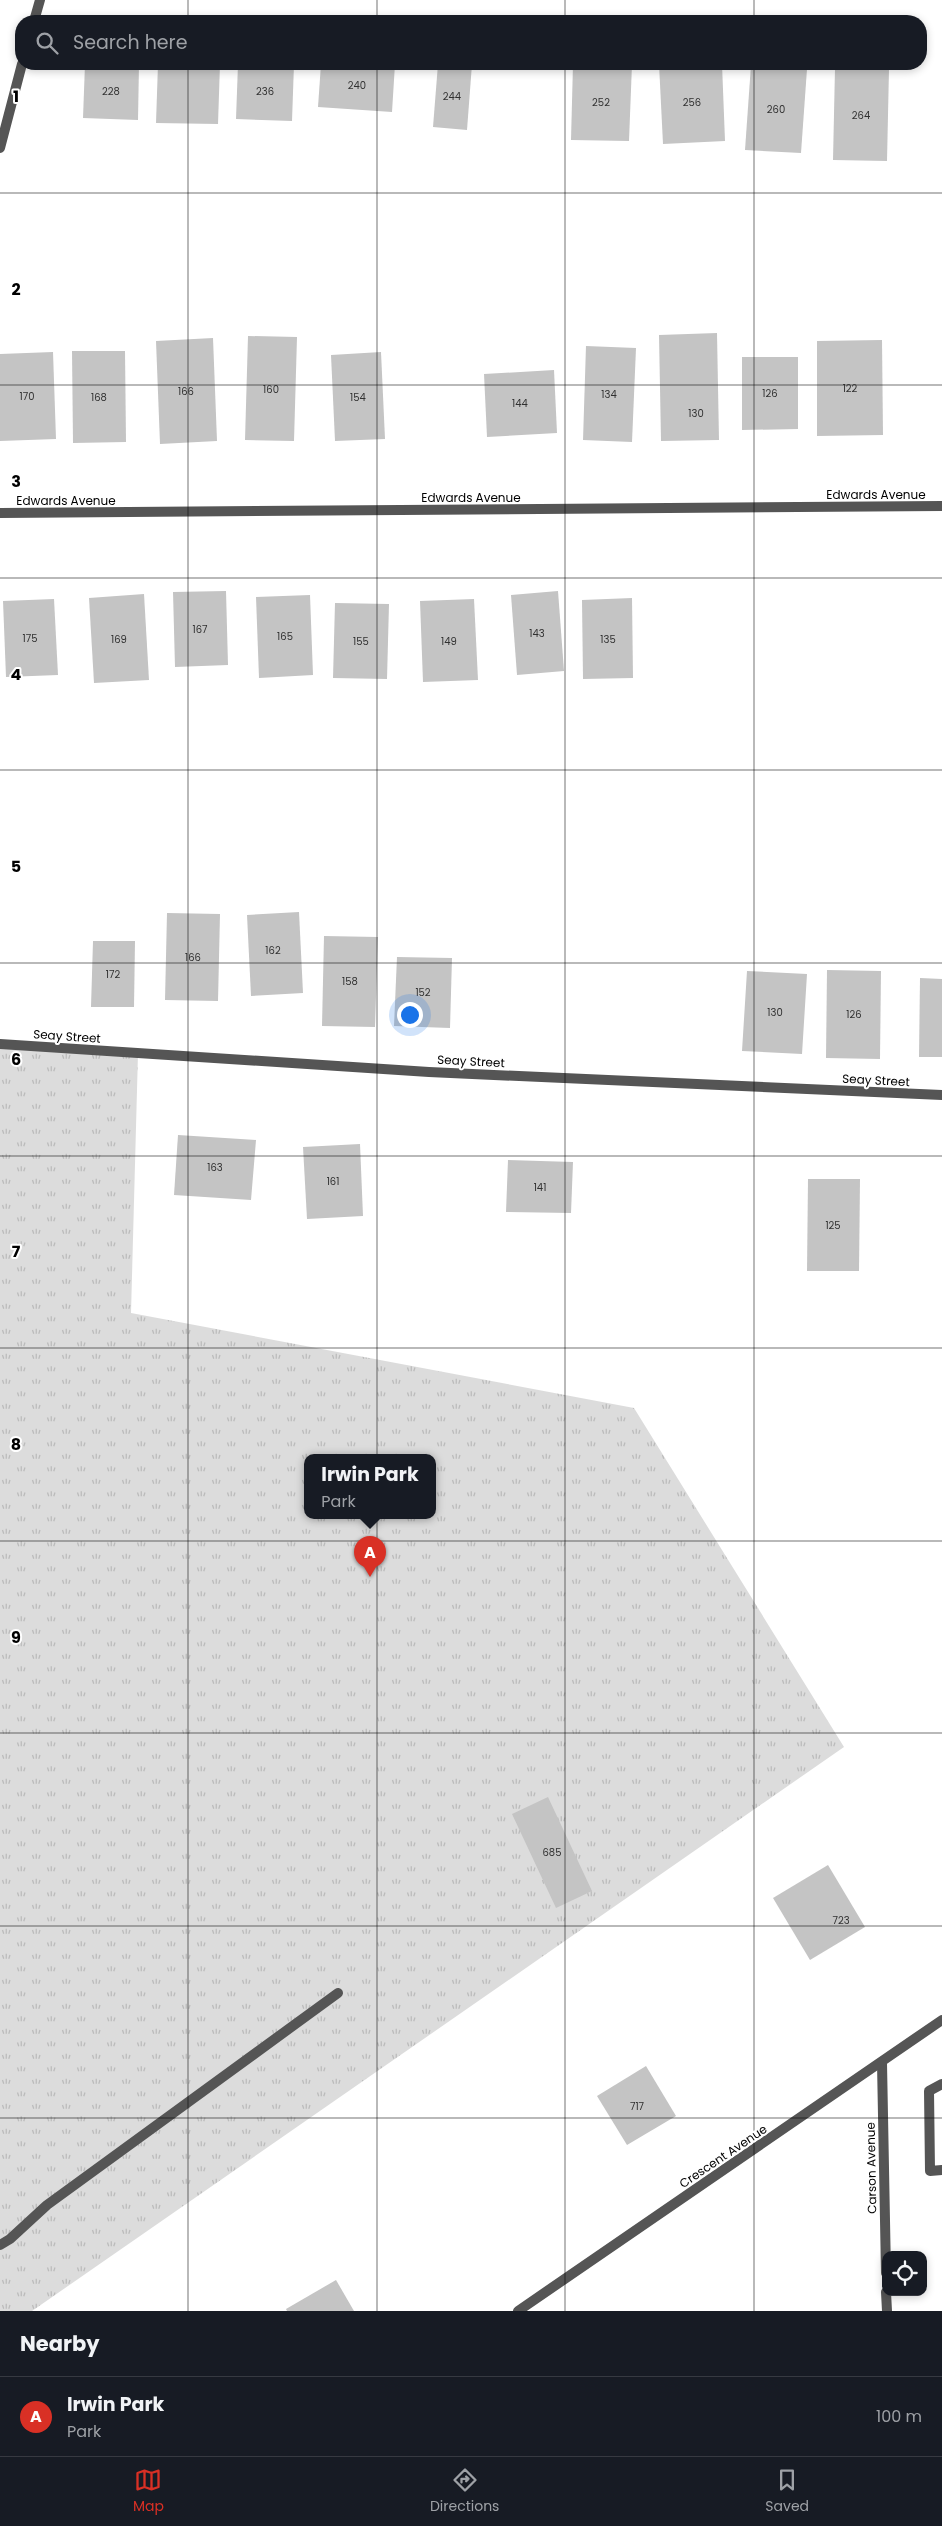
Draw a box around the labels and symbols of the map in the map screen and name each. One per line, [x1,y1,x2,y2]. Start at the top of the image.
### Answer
house number: 240 [348,78,366,93]
house number: 228 [102,84,120,99]
house number: 236 [256,84,274,99]
text: 1 [13,85,19,108]
house number: 244 [443,89,461,104]
house number: 252 [592,95,610,110]
house number: 256 [683,95,701,110]
house number: 260 [767,102,785,117]
house number: 264 [852,108,870,123]
text: 2 [11,278,21,301]
house number: 122 [843,381,858,396]
house number: 160 [263,382,279,397]
house number: 166 [178,384,194,399]
house number: 126 [762,386,778,401]
house number: 134 [601,387,617,402]
house number: 170 [20,389,34,404]
house number: 168 [91,390,107,405]
house number: 154 [350,390,366,405]
house number: 144 [512,396,528,411]
house number: 130 [688,406,704,421]
text: 3 [11,470,21,493]
street label: Edwards Avenue [826,486,926,503]
street label: Edwards Avenue [421,489,521,506]
street label: Edwards Avenue [16,492,116,509]
house number: 167 [192,622,208,637]
house number: 143 [529,626,545,641]
house number: 165 [277,629,293,644]
house number: 175 [23,631,37,646]
house number: 169 [111,632,127,647]
house number: 135 [600,632,616,647]
house number: 155 [353,634,369,649]
house number: 149 [441,634,457,649]
text: 4 [11,663,22,686]
text: 5 [11,855,21,878]
house number: 162 [265,943,281,958]
house number: 166 [185,950,201,965]
house number: 172 [106,967,120,982]
house number: 158 [342,974,358,989]
house number: 152 [415,985,431,1000]
your location [397,1002,423,1028]
house number: 130 [767,1005,783,1020]
house number: 126 [846,1007,862,1022]
street label: Seay Street [33,1025,101,1047]
text: 6 [11,1048,21,1071]
street label: Seay Street [437,1051,505,1071]
street label: Seay Street [842,1070,910,1090]
house number: 163 [207,1160,223,1175]
house number: 161 [327,1174,339,1189]
house number: 141 [534,1180,546,1195]
house number: 125 [825,1218,841,1233]
text: 7 [12,1240,21,1263]
text: 8 [11,1433,21,1456]
pin: A [354,1536,386,1577]
text: 9 [11,1626,21,1649]
house number: 685 [543,1845,561,1860]
house number: 723 [832,1913,850,1928]
house number: 717 [630,2099,645,2114]
street label: Crescent Avenue [676,2120,770,2192]
street label: Carson Avenue [862,2122,880,2214]

